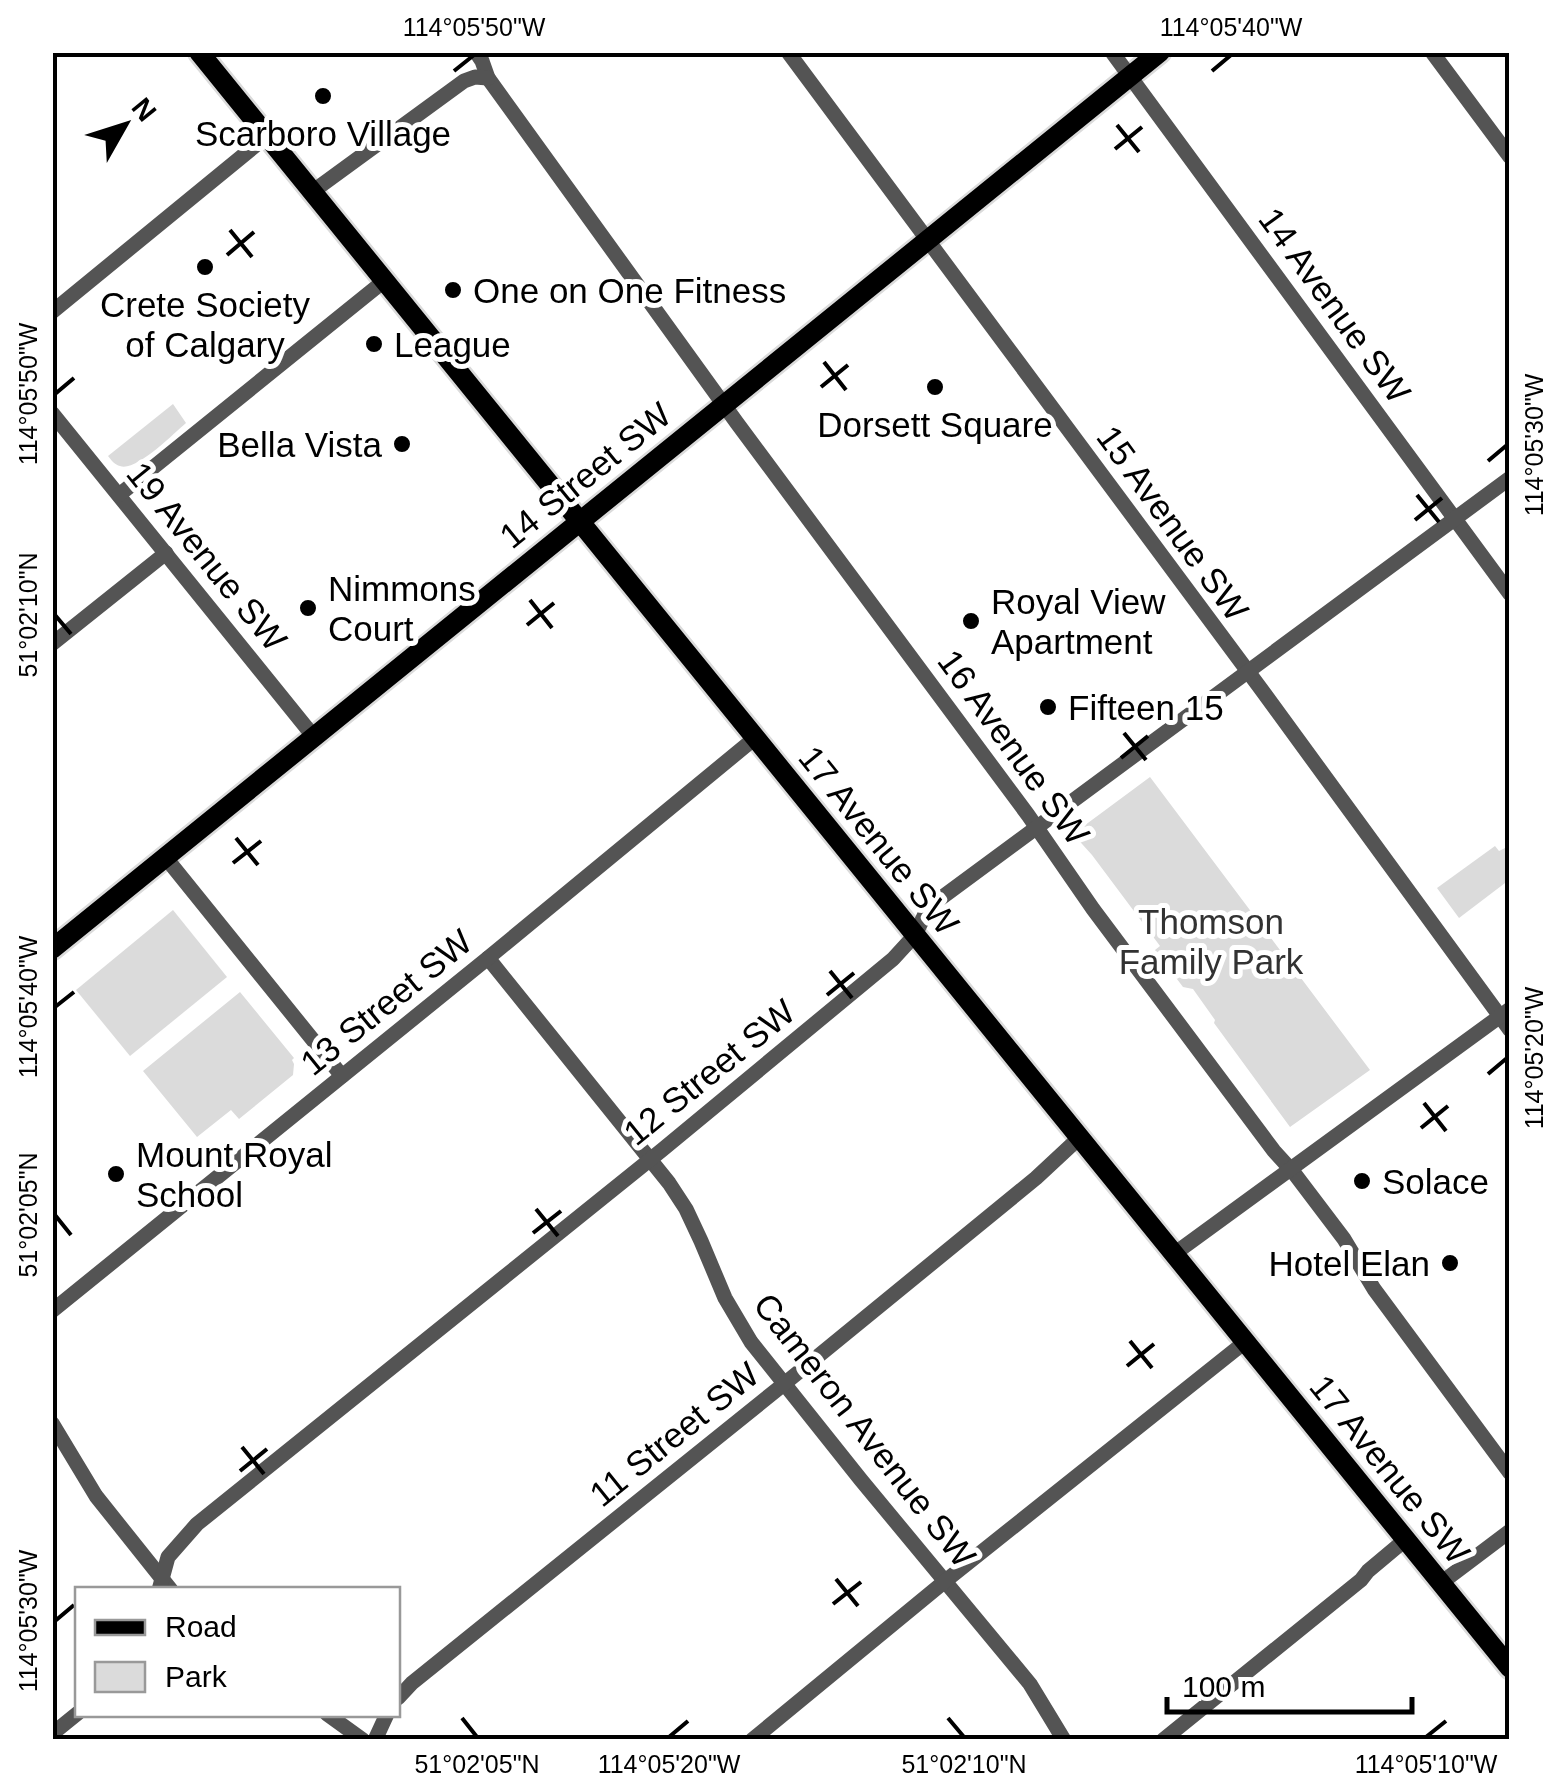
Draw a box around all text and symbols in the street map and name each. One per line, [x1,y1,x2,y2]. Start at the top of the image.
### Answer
text: 114°05'50"W [403,13,546,41]
text: 114°05'40"W [1160,13,1303,41]
north arrow [75,75,175,175]
marker: Scarboro Village [312,85,334,107]
text: N [126,92,162,127]
place label: Scarboro Village [195,114,451,153]
street label: 14 Avenue SW [1251,200,1419,410]
marker: Crete Society of Calgary [194,256,216,278]
place label: One on One Fitness [473,271,786,310]
marker: One on One Fitness [442,279,464,301]
place label: Crete Society of Calgary [100,285,311,364]
text: 114°05'50"W [14,322,42,465]
place label: League [394,325,511,364]
marker: League [363,333,385,355]
text: 114°05'30"W [1520,373,1548,516]
marker: Dorsett Square [924,376,946,398]
street label: 14 Street SW [492,394,678,556]
place label: Dorsett Square [817,405,1053,444]
street label: 15 Avenue SW [1089,418,1257,628]
place label: Bella Vista [217,425,383,464]
marker: Bella Vista [391,433,413,455]
street label: 19 Avenue SW [119,454,295,658]
text: 51°02'10"N [14,552,42,678]
place label: Nimmons Court [328,569,476,648]
place label: Royal View Apartment [991,582,1166,661]
marker: Nimmons Court [297,597,319,619]
marker: Royal View Apartment [960,610,982,632]
street label: 16 Avenue SW [930,642,1098,852]
place label: Fifteen 15 [1068,688,1224,727]
marker: Fifteen 15 [1037,696,1059,718]
street label: 17 Avenue SW [791,738,967,942]
park label: Thomson Family Park [1119,902,1304,981]
street label: 13 Street SW [293,921,479,1083]
text: 114°05'40"W [14,935,42,1078]
text: 114°05'20"W [1520,986,1548,1129]
street label: 12 Street SW [616,991,802,1153]
place label: Mount Royal School [136,1135,332,1214]
text: 51°02'05"N [14,1152,42,1278]
place label: Solace [1382,1162,1489,1201]
marker: Mount Royal School [105,1163,127,1185]
marker: Solace [1351,1170,1373,1192]
place label: Hotel Elan [1269,1244,1430,1283]
marker: Hotel Elan [1439,1252,1461,1274]
street label: Cameron Avenue SW [746,1286,984,1574]
street label: 11 Street SW [582,1354,766,1514]
street label: 17 Avenue SW [1302,1367,1478,1571]
text: 114°05'30"W [14,1549,42,1692]
legend [75,1587,400,1717]
text: Road [165,1610,237,1643]
scale bar [1167,1652,1412,1714]
text: Park [165,1660,228,1693]
text: 100 m [1182,1670,1265,1703]
text: 51°02'05"N [414,1750,540,1778]
text: 114°05'20"W [598,1750,741,1778]
text: 51°02'10"N [901,1750,1027,1778]
text: 114°05'10"W [1355,1750,1498,1778]

